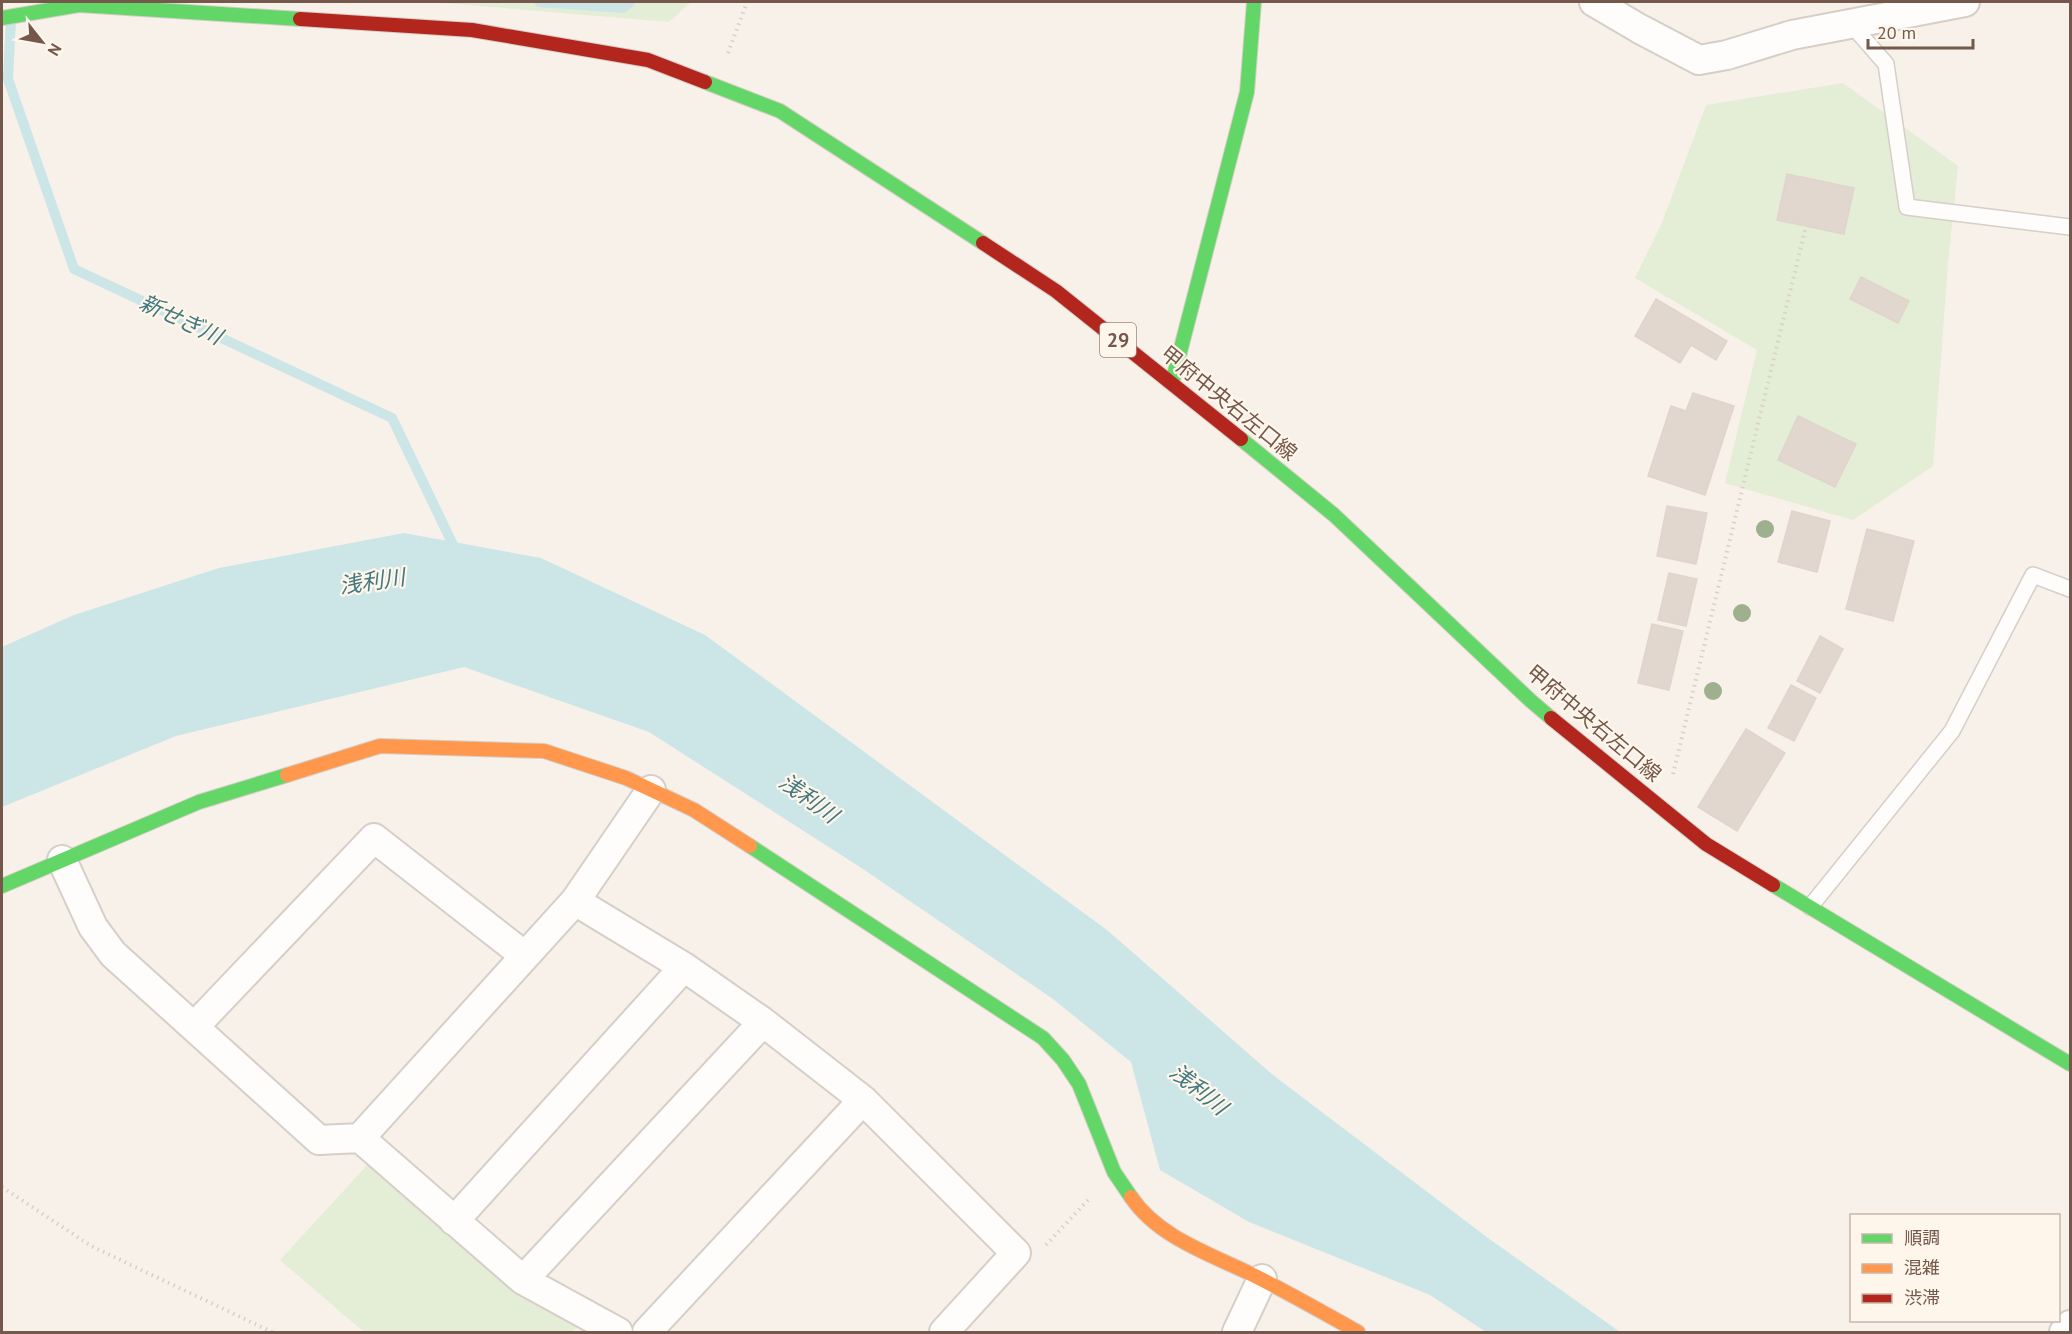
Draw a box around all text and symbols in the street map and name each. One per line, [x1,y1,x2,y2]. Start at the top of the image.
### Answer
north arrow [12,12,72,72]
scale bar [1868,12,1973,50]
text: 20 m [1877,21,1916,44]
text: N [44,40,66,59]
water label: 新せぎ川 [135,288,229,351]
road number: 29 [1100,323,1136,357]
street label: 甲府中央右左口線 [1155,340,1303,466]
water label: 浅利川 [337,562,409,599]
street label: 甲府中央右左口線 [1521,659,1667,787]
water label: 浅利川 [774,767,846,830]
water label: 浅利川 [1165,1057,1235,1122]
legend [1850,1214,2060,1322]
text: 順調 [1904,1226,1940,1249]
text: 混雑 [1904,1256,1940,1279]
text: 渋滞 [1904,1286,1940,1309]

